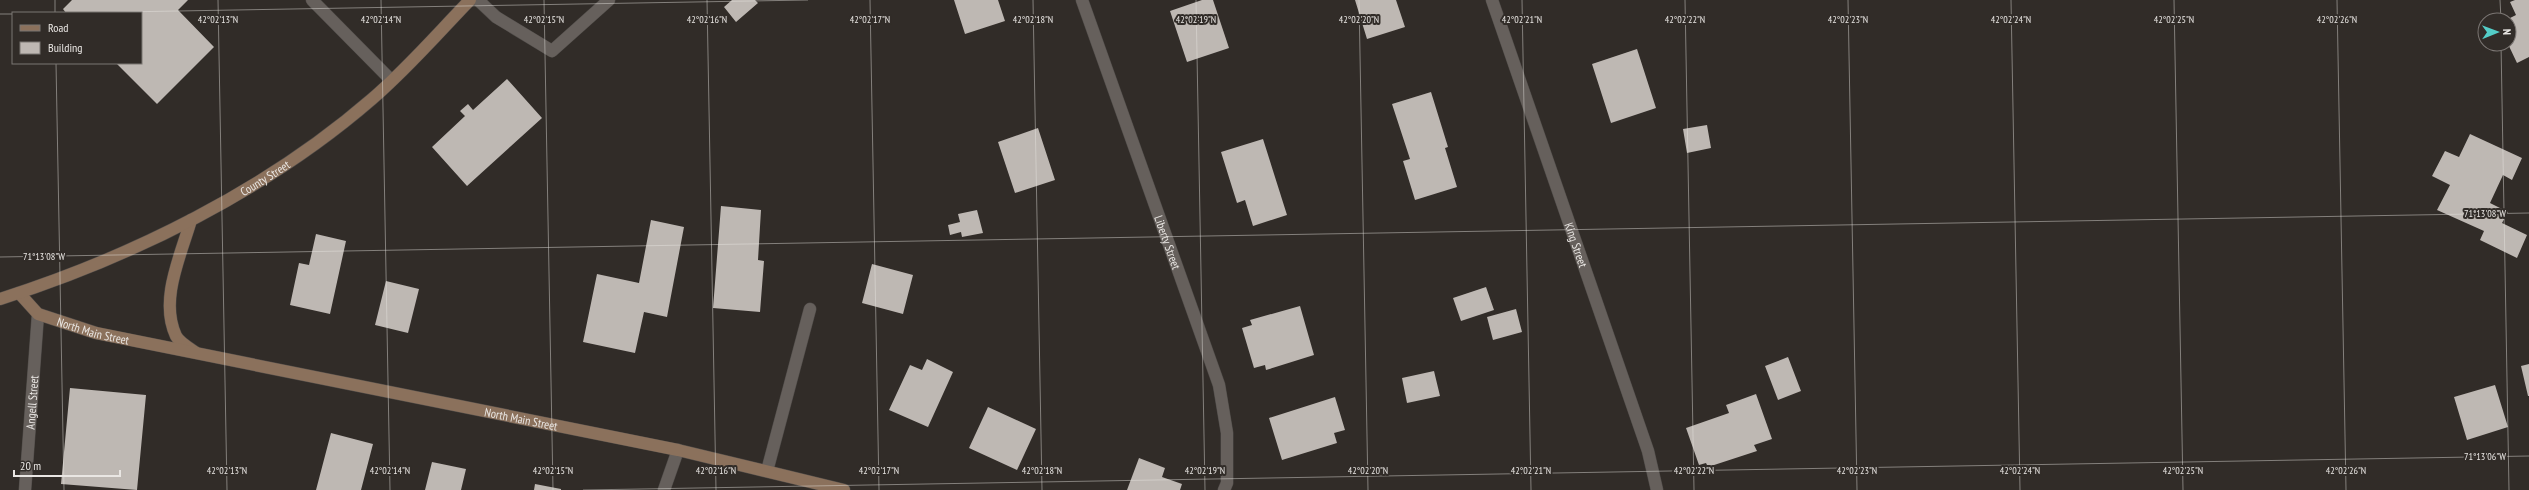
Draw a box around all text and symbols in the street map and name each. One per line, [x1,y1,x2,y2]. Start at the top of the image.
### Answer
legend [12,12,142,64]
north arrow [2477,12,2517,52]
text: 42°02'13"N [198,13,238,26]
text: 42°02'14"N [361,13,401,26]
text: 42°02'15"N [524,13,564,26]
text: 42°02'16"N [687,13,727,26]
text: 42°02'17"N [850,13,890,26]
text: 42°02'18"N [1013,13,1053,26]
text: 42°02'19"N [1176,13,1216,26]
text: 42°02'20"N [1339,13,1379,26]
text: 42°02'21"N [1502,13,1542,26]
text: 42°02'22"N [1665,13,1705,26]
text: 42°02'23"N [1828,13,1868,26]
text: 42°02'24"N [1991,13,2031,26]
text: 42°02'25"N [2154,13,2194,26]
text: 42°02'26"N [2317,13,2357,26]
text: Road [48,20,68,35]
text: N [2500,29,2514,35]
text: Building [48,40,83,55]
street label: County Street [237,156,293,199]
text: 71°13'08"W [2464,207,2506,220]
street label: Liberty Street [1152,213,1185,272]
street label: King Street [1562,220,1592,270]
text: 71°13'08"W [23,250,65,263]
street label: North Main Street [55,313,131,347]
street label: Angell Street [22,374,41,430]
street label: North Main Street [483,404,560,433]
text: 71°13'06"W [2464,450,2506,463]
scale bar [14,452,120,478]
text: 20 m [20,458,41,473]
text: 42°02'13"N [207,464,247,477]
text: 42°02'14"N [370,464,410,477]
text: 42°02'15"N [533,464,573,477]
text: 42°02'16"N [696,464,736,477]
text: 42°02'17"N [859,464,899,477]
text: 42°02'18"N [1022,464,1062,477]
text: 42°02'19"N [1185,464,1225,477]
text: 42°02'20"N [1348,464,1388,477]
text: 42°02'21"N [1511,464,1551,477]
text: 42°02'22"N [1674,464,1714,477]
text: 42°02'23"N [1837,464,1877,477]
text: 42°02'24"N [2000,464,2040,477]
text: 42°02'25"N [2163,464,2203,477]
text: 42°02'26"N [2326,464,2366,477]

